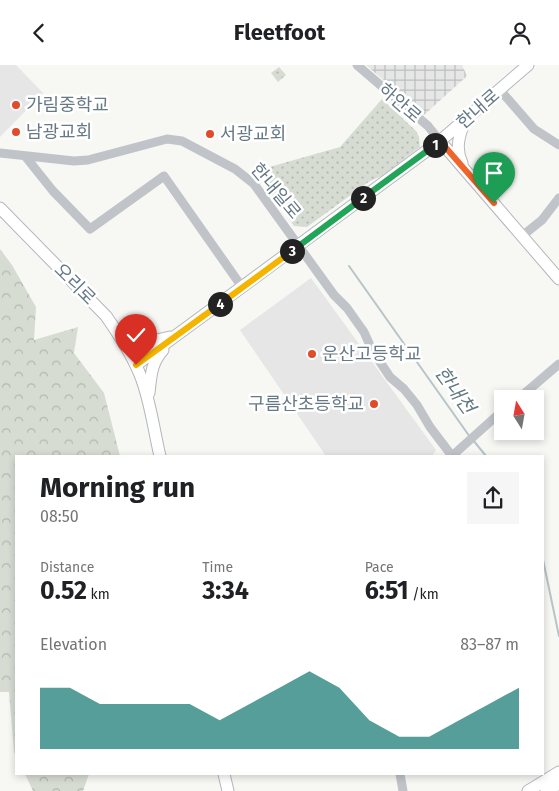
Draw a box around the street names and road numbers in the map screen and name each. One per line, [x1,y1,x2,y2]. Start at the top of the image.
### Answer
street label: 하안로 [374,78,426,128]
street label: 한내로 [452,84,504,134]
street label: 한내일로 [246,159,306,223]
street label: 오리로 [50,259,100,309]

